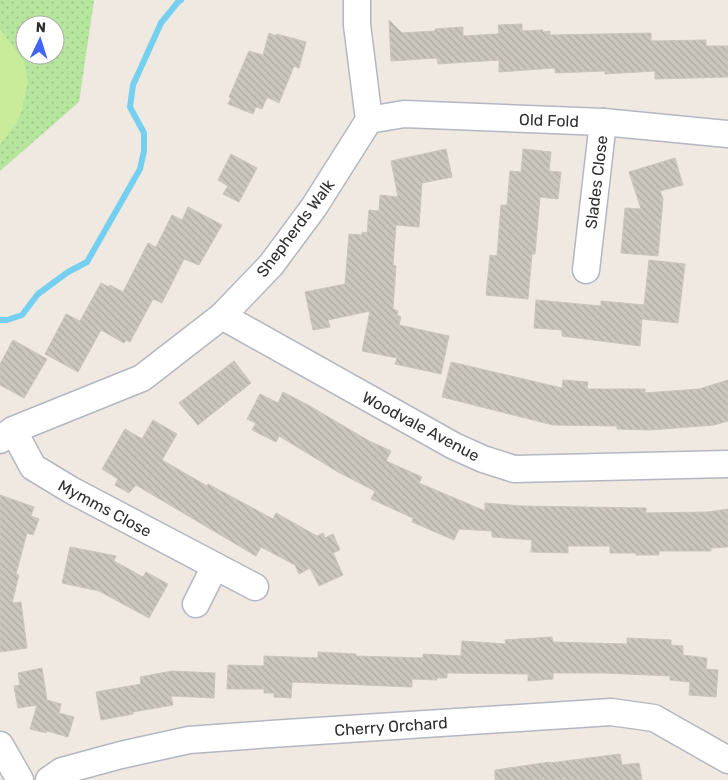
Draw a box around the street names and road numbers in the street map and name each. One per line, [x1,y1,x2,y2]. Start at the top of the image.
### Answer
street label: Old Fold [519,110,579,131]
street label: Slades Close [581,134,612,230]
street label: Shepherds Walk [252,175,339,281]
street label: Woodvale Avenue [359,388,483,465]
street label: Mymms Close [55,476,155,541]
street label: Cherry Orchard [334,713,448,740]

